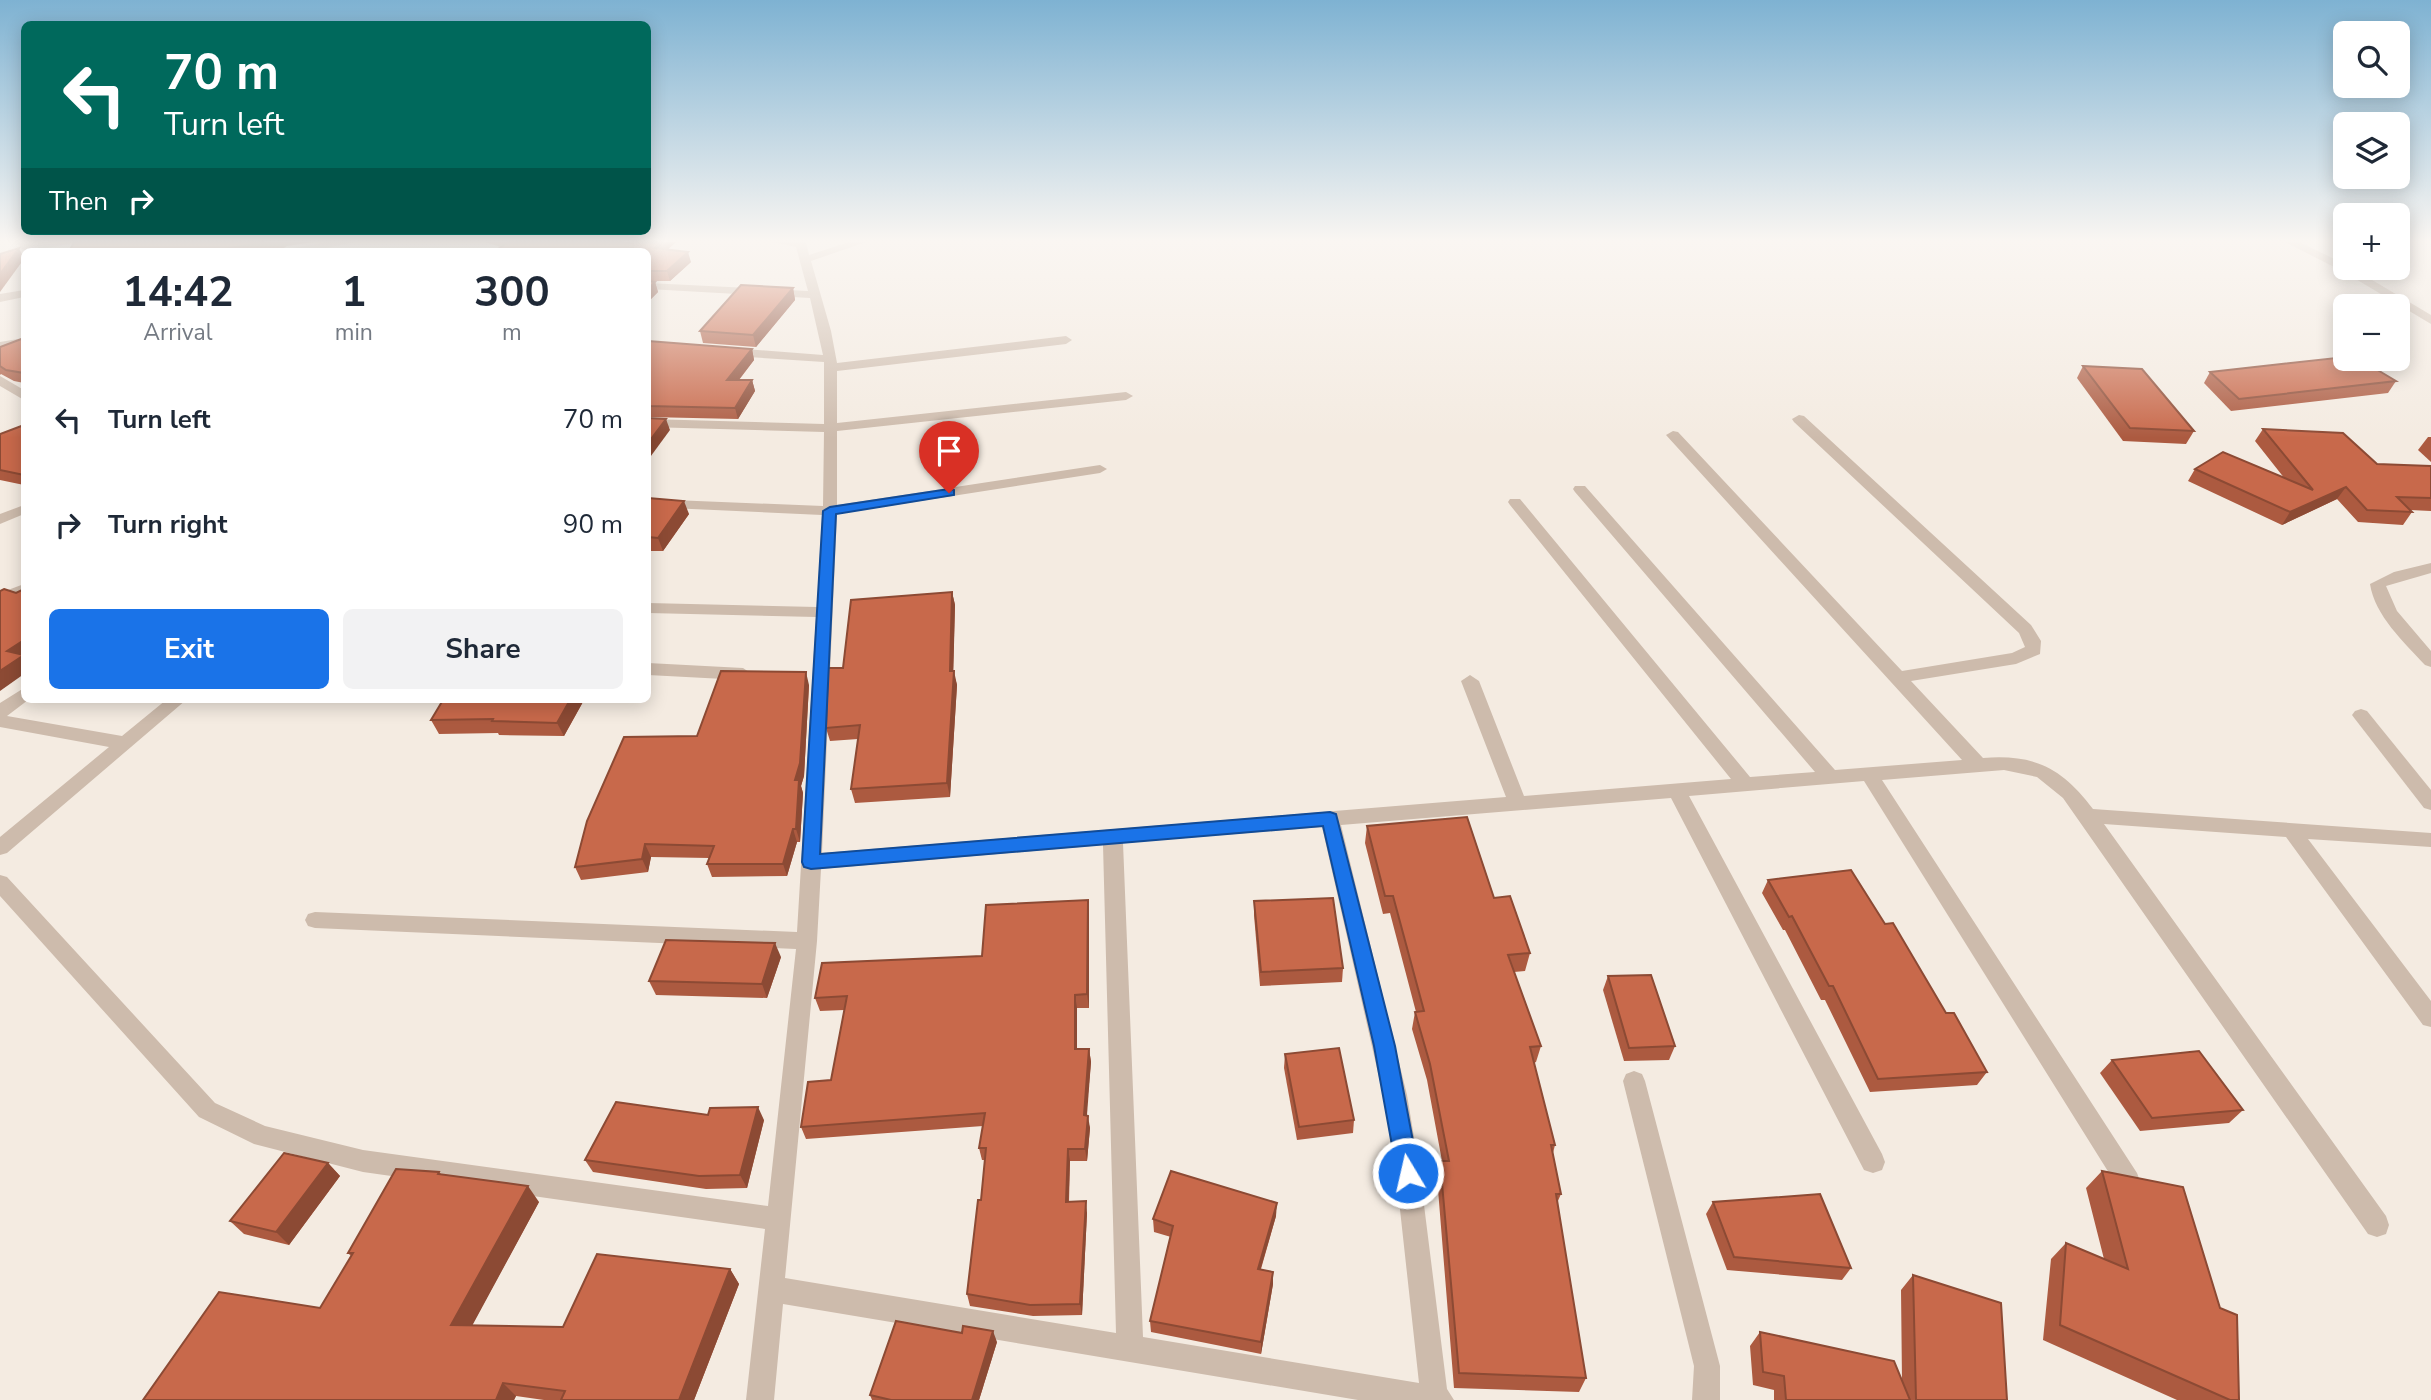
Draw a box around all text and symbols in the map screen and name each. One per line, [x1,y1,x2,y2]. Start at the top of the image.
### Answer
map controls [2333,21,2410,371]
button: search [2333,21,2410,98]
text: 70 m [164,39,279,106]
icon: left [49,49,140,140]
text: Turn left [164,103,284,146]
button: layers [2333,112,2410,189]
icon: right [122,182,160,220]
text: Then [49,184,108,219]
button: + [2333,203,2410,280]
text: 14:42 [122,264,233,321]
text: 1 [341,264,366,321]
text: 300 [474,264,550,321]
button: − [2333,294,2410,371]
text: Arrival [143,317,212,348]
text: min [335,317,373,348]
text: m [502,317,522,348]
icon: left [49,401,87,439]
text: Turn left [108,402,211,437]
text: 70 m [563,402,623,437]
pin [919,421,979,493]
icon: arrive [930,432,968,470]
icon: right [49,506,87,544]
text: Turn right [108,507,227,542]
text: 90 m [563,507,623,542]
button: Exit [49,609,329,689]
button: Share [343,609,623,689]
position arrow [1371,1136,1445,1210]

